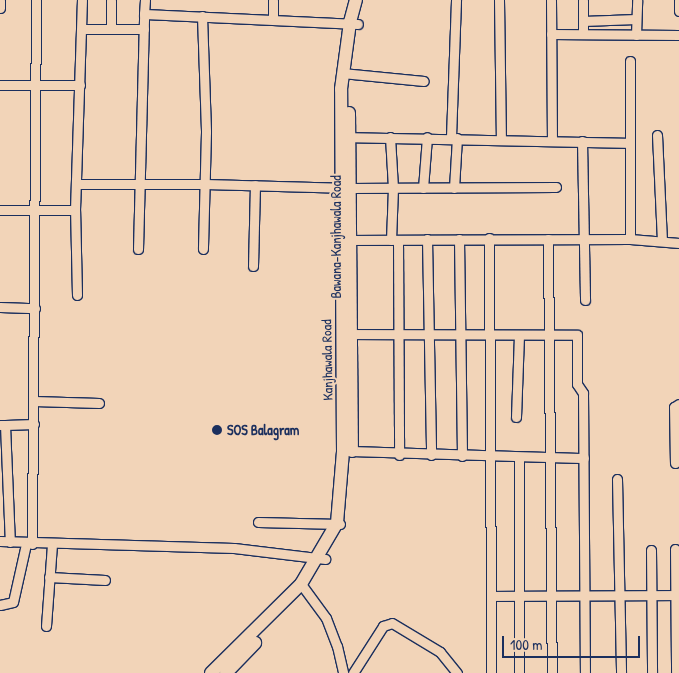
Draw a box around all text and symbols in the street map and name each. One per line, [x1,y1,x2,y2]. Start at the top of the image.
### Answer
street label: Bawana-Kanjhawala Road [328,175,344,299]
street label: Kanjhawala Road [318,319,336,401]
place label: SOS Balagram [227,422,299,438]
marker: SOS Balagram [211,424,223,436]
scale bar [504,626,642,658]
text: 100 m [510,634,543,655]

